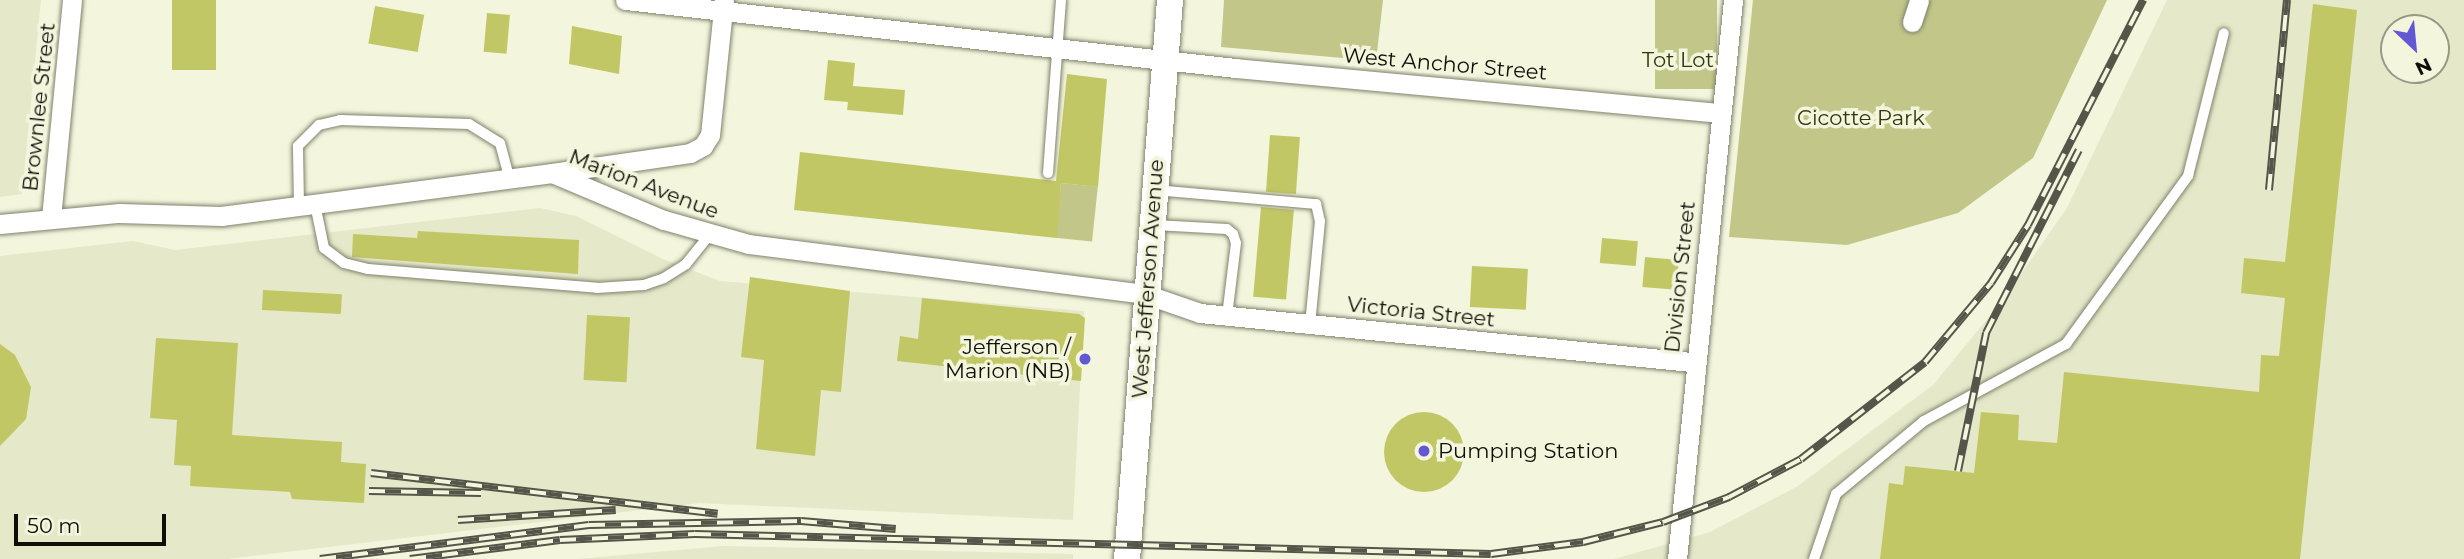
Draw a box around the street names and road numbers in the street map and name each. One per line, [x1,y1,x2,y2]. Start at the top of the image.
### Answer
street label: Brownlee Street [18,21,60,193]
street label: West Anchor Street [1342,43,1548,85]
street label: Marion Avenue [566,144,722,224]
street label: West Jefferson Avenue [1127,158,1169,400]
street label: Division Street [1660,200,1700,354]
street label: Victoria Street [1346,292,1496,332]

